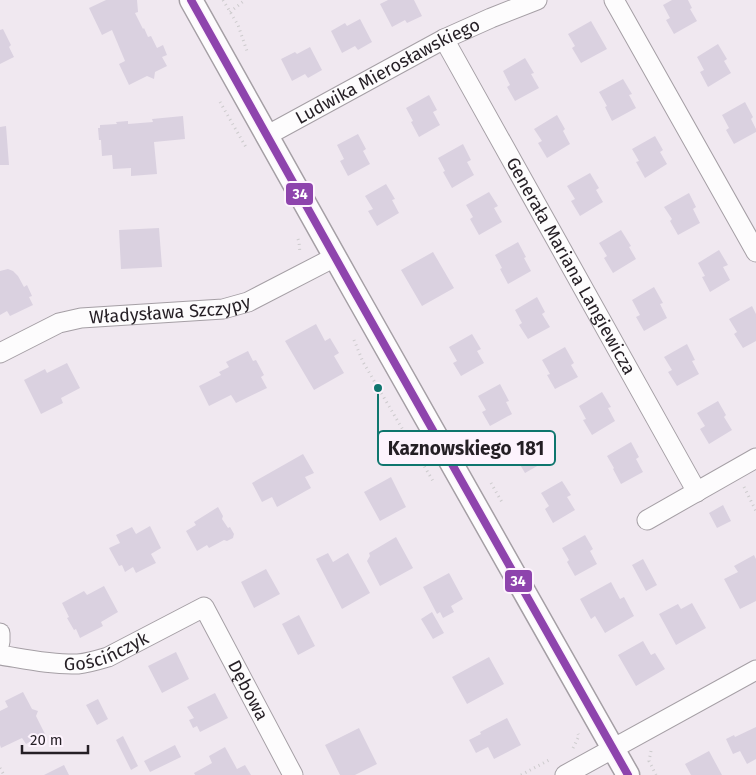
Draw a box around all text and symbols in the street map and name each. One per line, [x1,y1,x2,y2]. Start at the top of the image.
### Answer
street label: Ludwika Mierosławskiego [292,13,483,129]
street label: Generała Mariana Langiewicza [501,153,640,379]
line badge: 34 [285,182,314,206]
text: 34 [291,186,308,203]
street label: Władysława Szczypy [88,291,253,328]
callout: Kaznowskiego 181 [378,431,555,465]
text: Kaznowskiego 181 [388,437,544,460]
line badge: 34 [504,569,533,593]
text: 34 [509,573,526,590]
street label: Gościńczyk [64,627,153,675]
street label: Dębowa [223,656,273,724]
scale bar [22,722,89,754]
text: 20 m [30,731,63,749]

